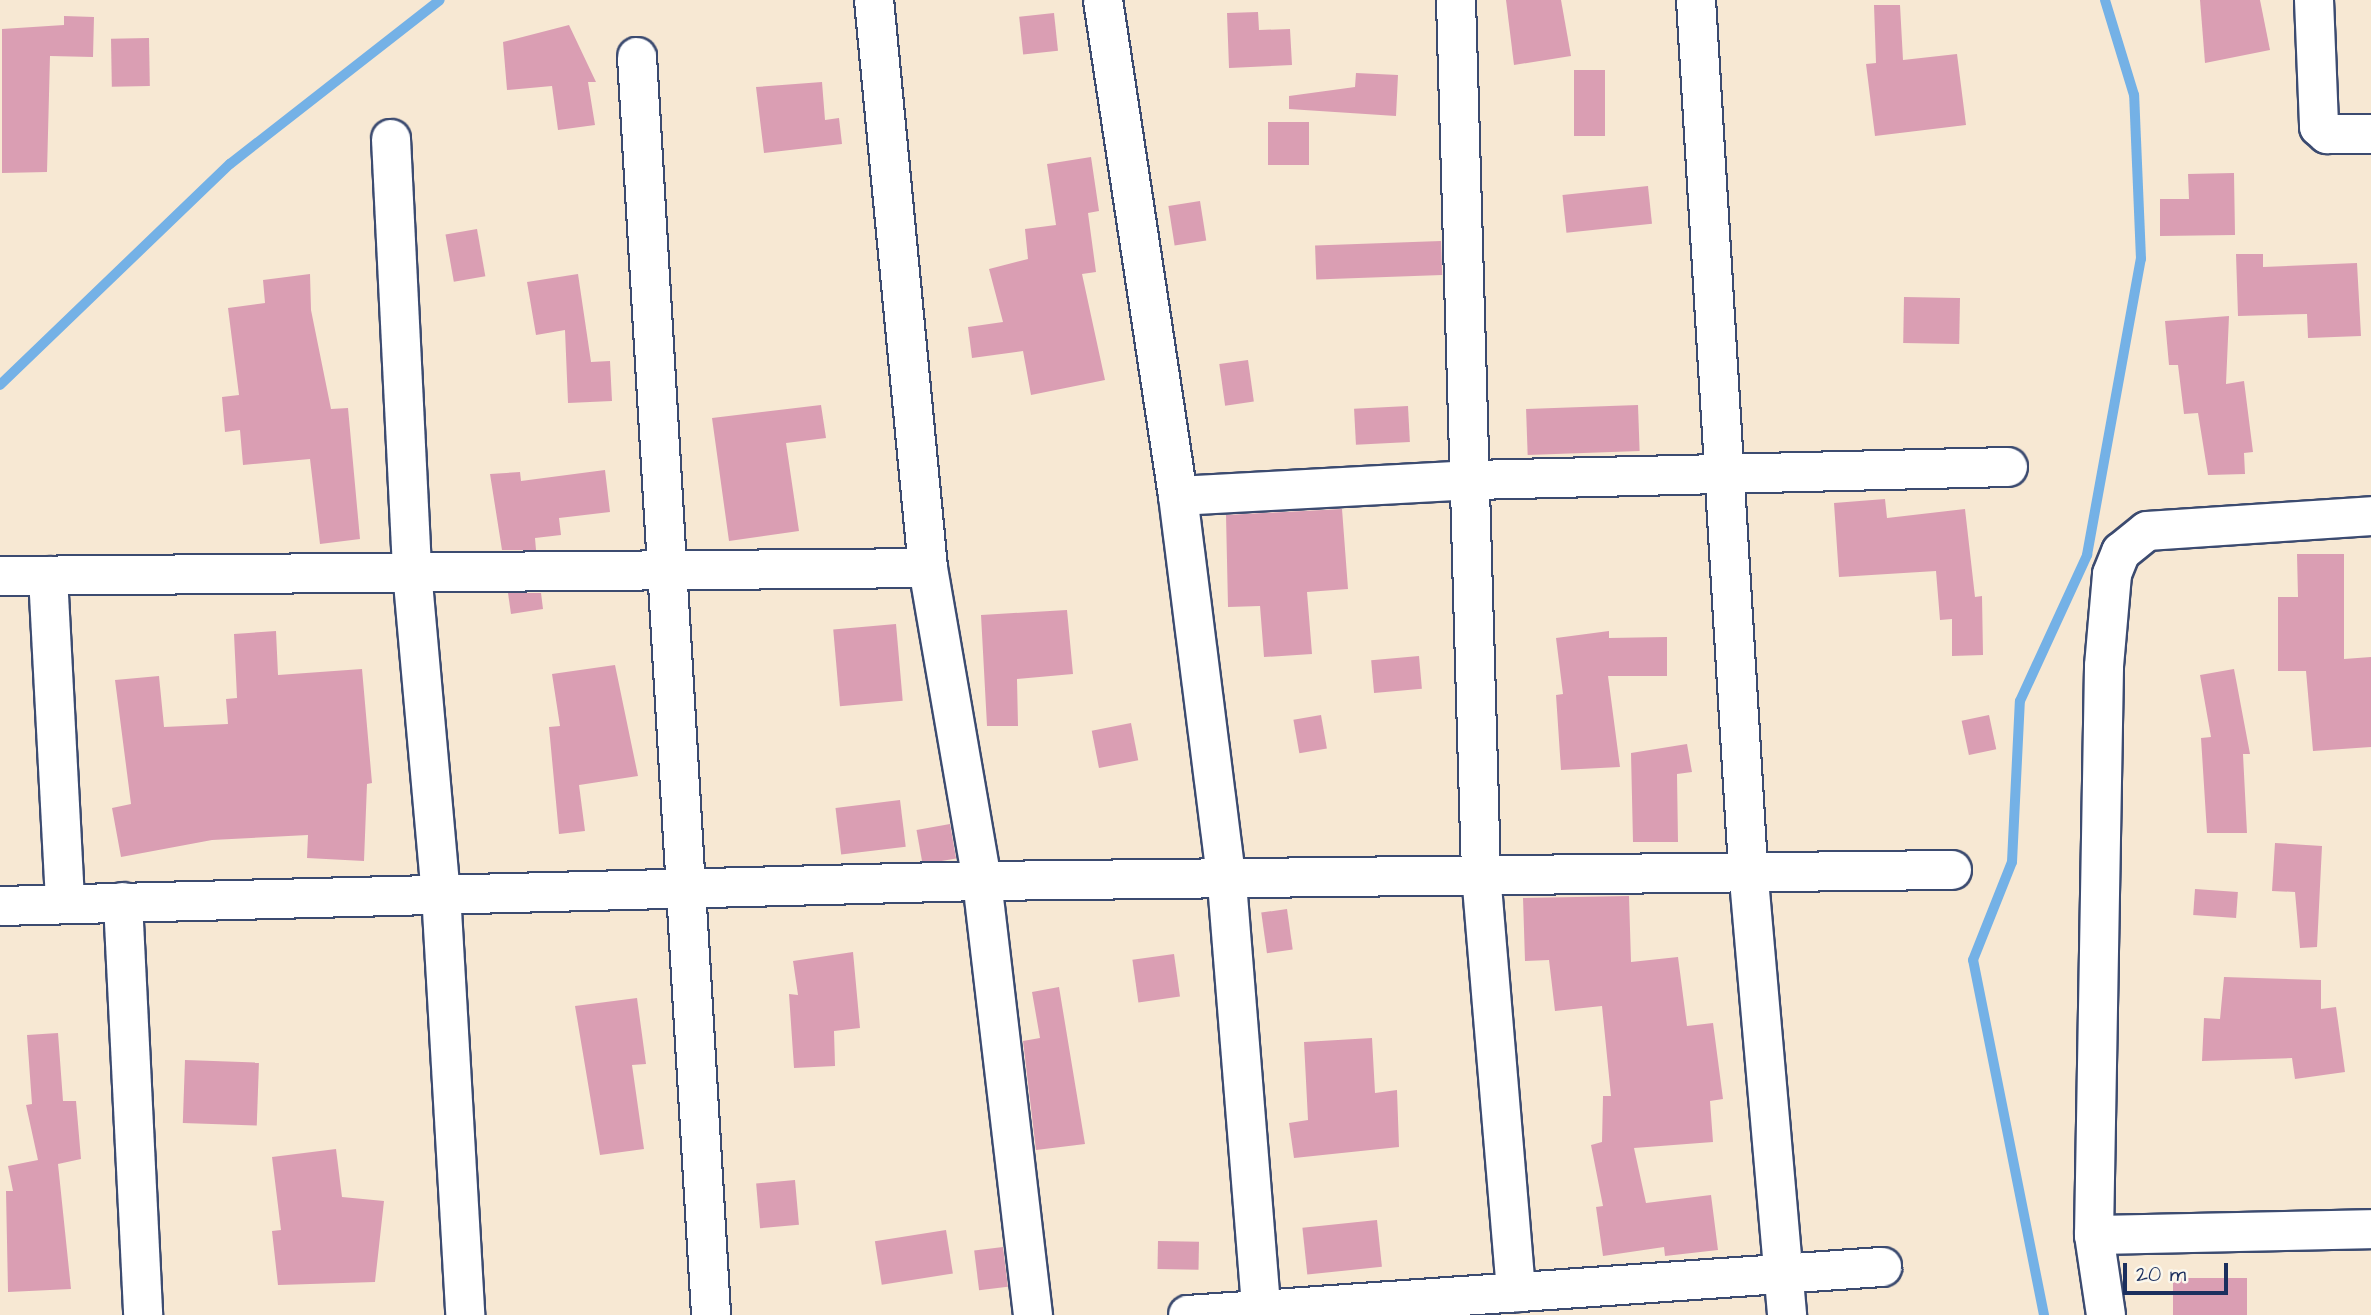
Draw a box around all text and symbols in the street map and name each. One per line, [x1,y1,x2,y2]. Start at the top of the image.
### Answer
scale bar [2126,1248,2231,1292]
text: 20 m [2136,1260,2186,1289]

